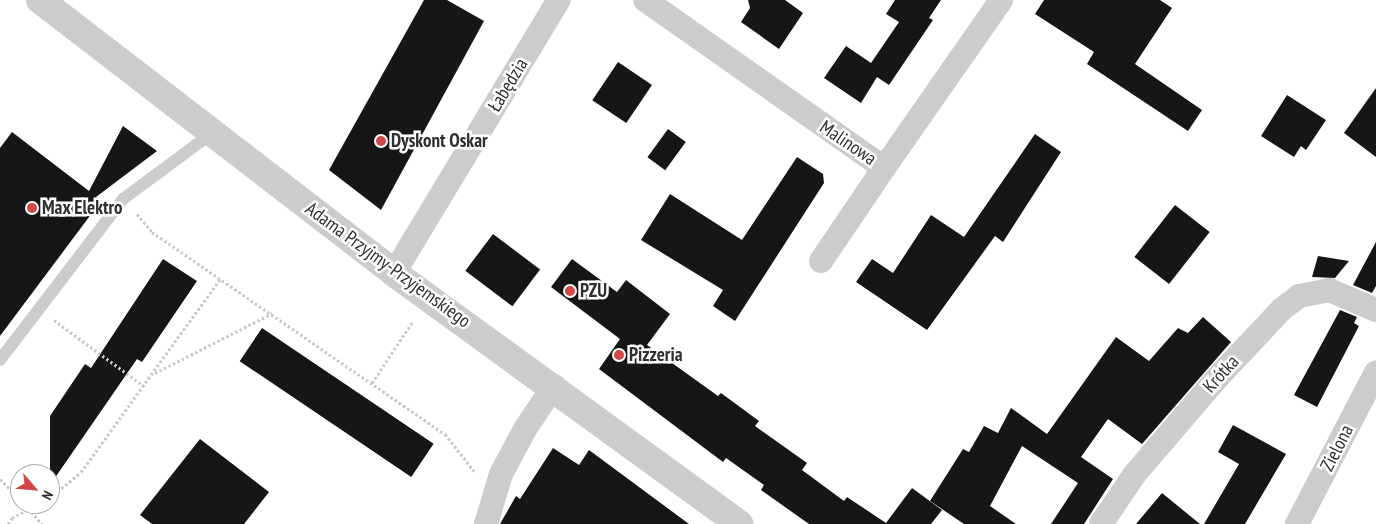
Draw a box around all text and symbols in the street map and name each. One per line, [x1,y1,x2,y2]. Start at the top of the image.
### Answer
street label: Łabędzia [483,54,533,116]
street label: Malinowa [815,116,881,170]
place label: Dyskont Oskar [391,130,488,152]
marker: Dyskont Oskar [375,135,387,147]
place label: Max Elektro [42,197,123,219]
street label: Adama Przyjmy-Przyjemskiego [301,197,475,333]
marker: Max Elektro [26,202,38,214]
place label: PZU [580,280,607,302]
marker: PZU [564,285,576,297]
place label: Pizzeria [629,344,683,366]
marker: Pizzeria [613,349,625,361]
street label: Krótka [1198,351,1244,397]
street label: Zielona [1316,421,1358,475]
north arrow [10,464,60,514]
text: N [38,488,57,503]

